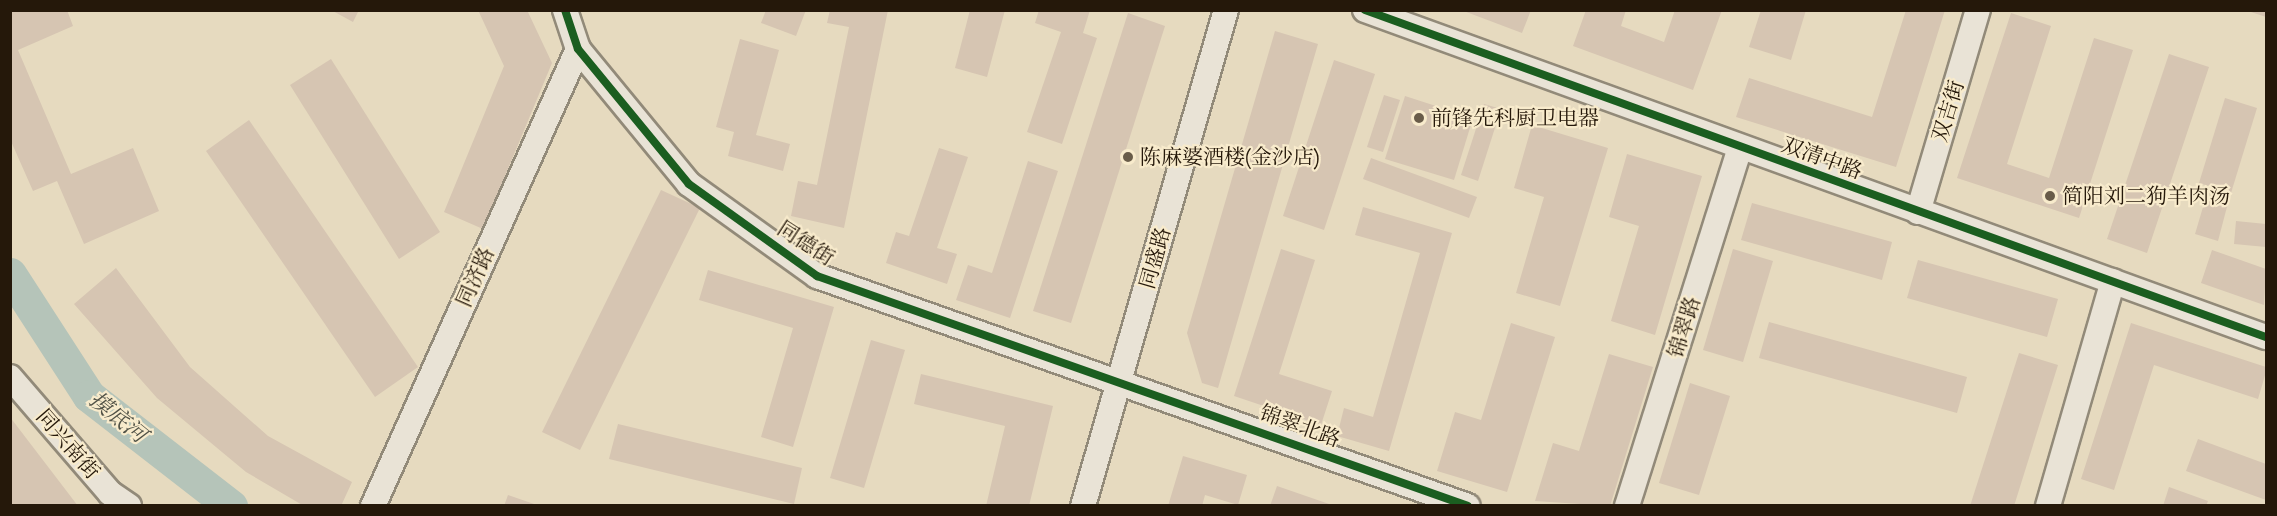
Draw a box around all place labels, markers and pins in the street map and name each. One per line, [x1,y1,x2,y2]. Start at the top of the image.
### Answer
place label: 前锋先科厨卫电器 [1431,105,1599,131]
marker: 前锋先科厨卫电器 [1412,111,1426,125]
place label: 陈麻婆酒楼(金沙店) [1140,144,1320,170]
marker: 陈麻婆酒楼(金沙店) [1121,150,1135,164]
place label: 简阳刘二狗羊肉汤 [2062,183,2230,209]
marker: 简阳刘二狗羊肉汤 [2043,189,2057,203]

